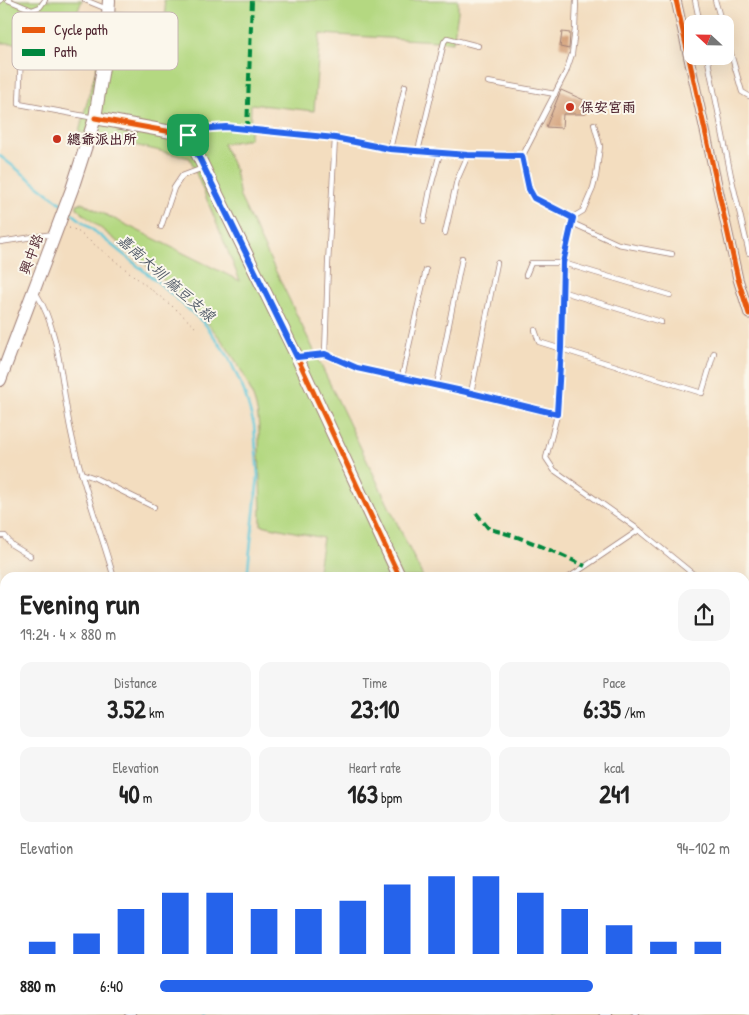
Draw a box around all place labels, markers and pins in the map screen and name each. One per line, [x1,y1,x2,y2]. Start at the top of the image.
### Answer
place label: 保安宮雨 [580,97,636,116]
marker: 保安宮雨 [564,101,576,113]
pin [167,114,209,156]
place label: 總爺派出所 [67,129,137,148]
marker: 總爺派出所 [51,133,63,145]

